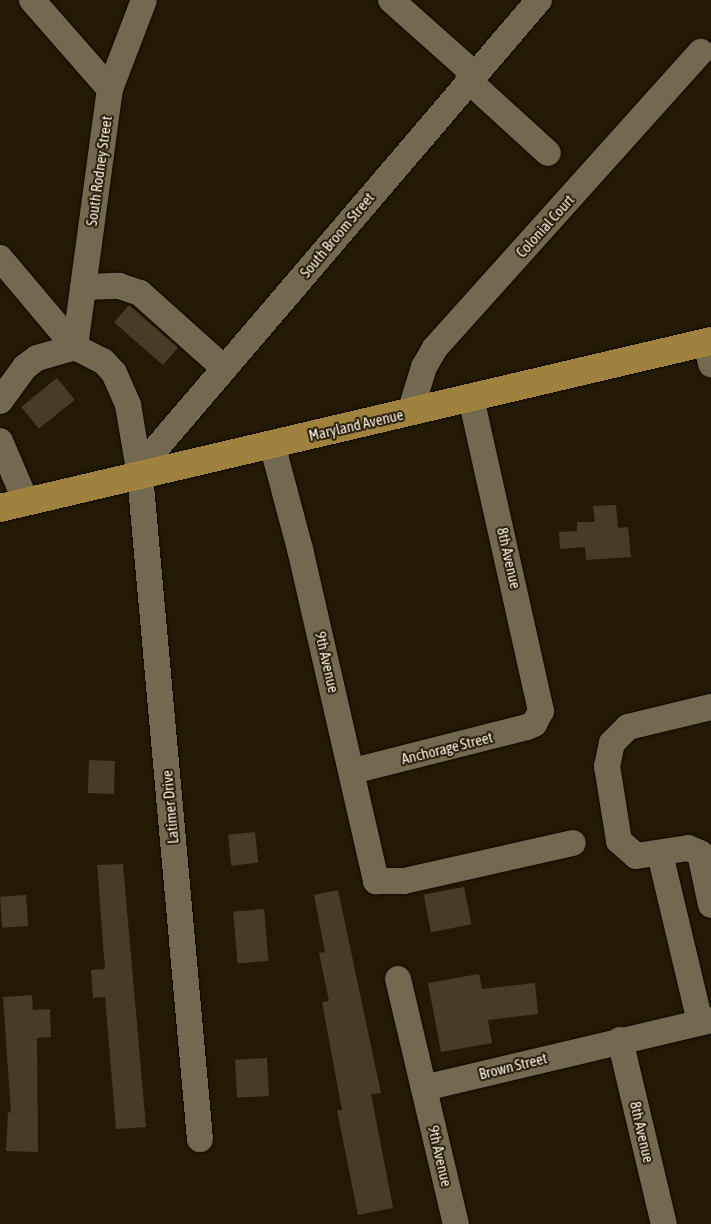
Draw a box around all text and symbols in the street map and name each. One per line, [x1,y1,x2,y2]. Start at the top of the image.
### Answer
street label: South Rodney Street [82,115,116,227]
street label: South Broom Street [296,189,378,281]
street label: Colonial Court [512,191,578,261]
street label: Maryland Avenue [307,405,405,445]
street label: 8th Avenue [493,526,525,590]
street label: 9th Avenue [311,630,343,694]
street label: Anchorage Street [399,728,495,768]
street label: Latimer Drive [158,769,182,845]
street label: Brown Street [477,1049,549,1083]
street label: 8th Avenue [626,1100,658,1164]
street label: 9th Avenue [424,1124,456,1188]

